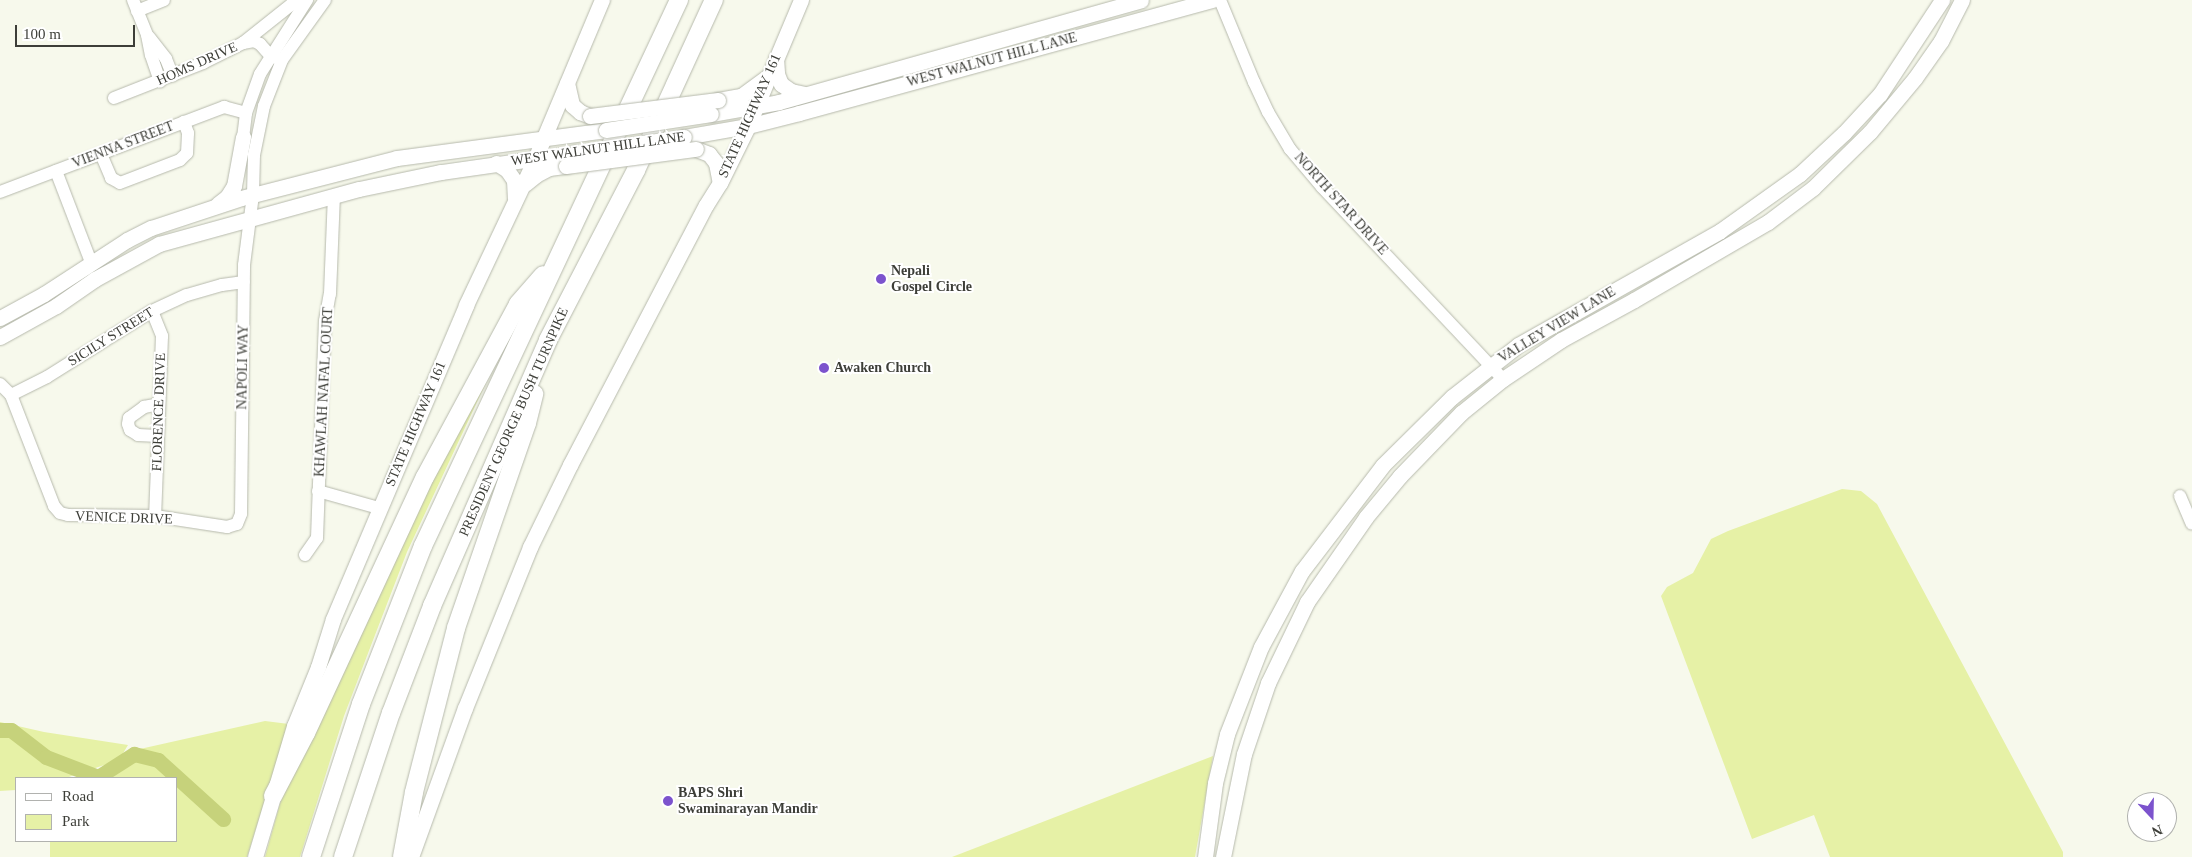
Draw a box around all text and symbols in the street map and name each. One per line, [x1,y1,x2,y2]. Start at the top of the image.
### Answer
scale bar [18,15,138,47]
text: 100 m [23,26,61,42]
street label: WEST WALNUT HILL LANE [904,29,1080,91]
street label: HOMS DRIVE [154,39,240,89]
street label: STATE HIGHWAY 161 [715,51,785,181]
street label: VIENNA STREET [69,118,177,172]
street label: WEST WALNUT HILL LANE [509,128,687,170]
street label: NORTH STAR DRIVE [1291,149,1391,259]
place label: Nepali Gospel Circle [891,263,972,296]
marker: Nepali Gospel Circle [875,273,887,285]
street label: VALLEY VIEW LANE [1495,283,1619,367]
street label: SICILY STREET [65,304,157,370]
street label: PRESIDENT GEORGE BUSH TURNPIKE [456,305,572,539]
street label: KHAWLAH NAFAL COURT [311,306,337,478]
street label: NAPOLI WAY [234,324,252,410]
street label: FLORENCE DRIVE [149,352,169,472]
street label: STATE HIGHWAY 161 [382,359,450,489]
place label: Awaken Church [834,360,931,376]
marker: Awaken Church [818,362,830,374]
street label: VENICE DRIVE [75,508,173,528]
legend [15,777,178,842]
place label: BAPS Shri Swaminarayan Mandir [678,785,818,818]
text: Road [62,788,94,804]
north arrow [2127,792,2177,842]
marker: BAPS Shri Swaminarayan Mandir [662,795,674,807]
text: Park [62,813,90,829]
text: N [2150,822,2165,839]

